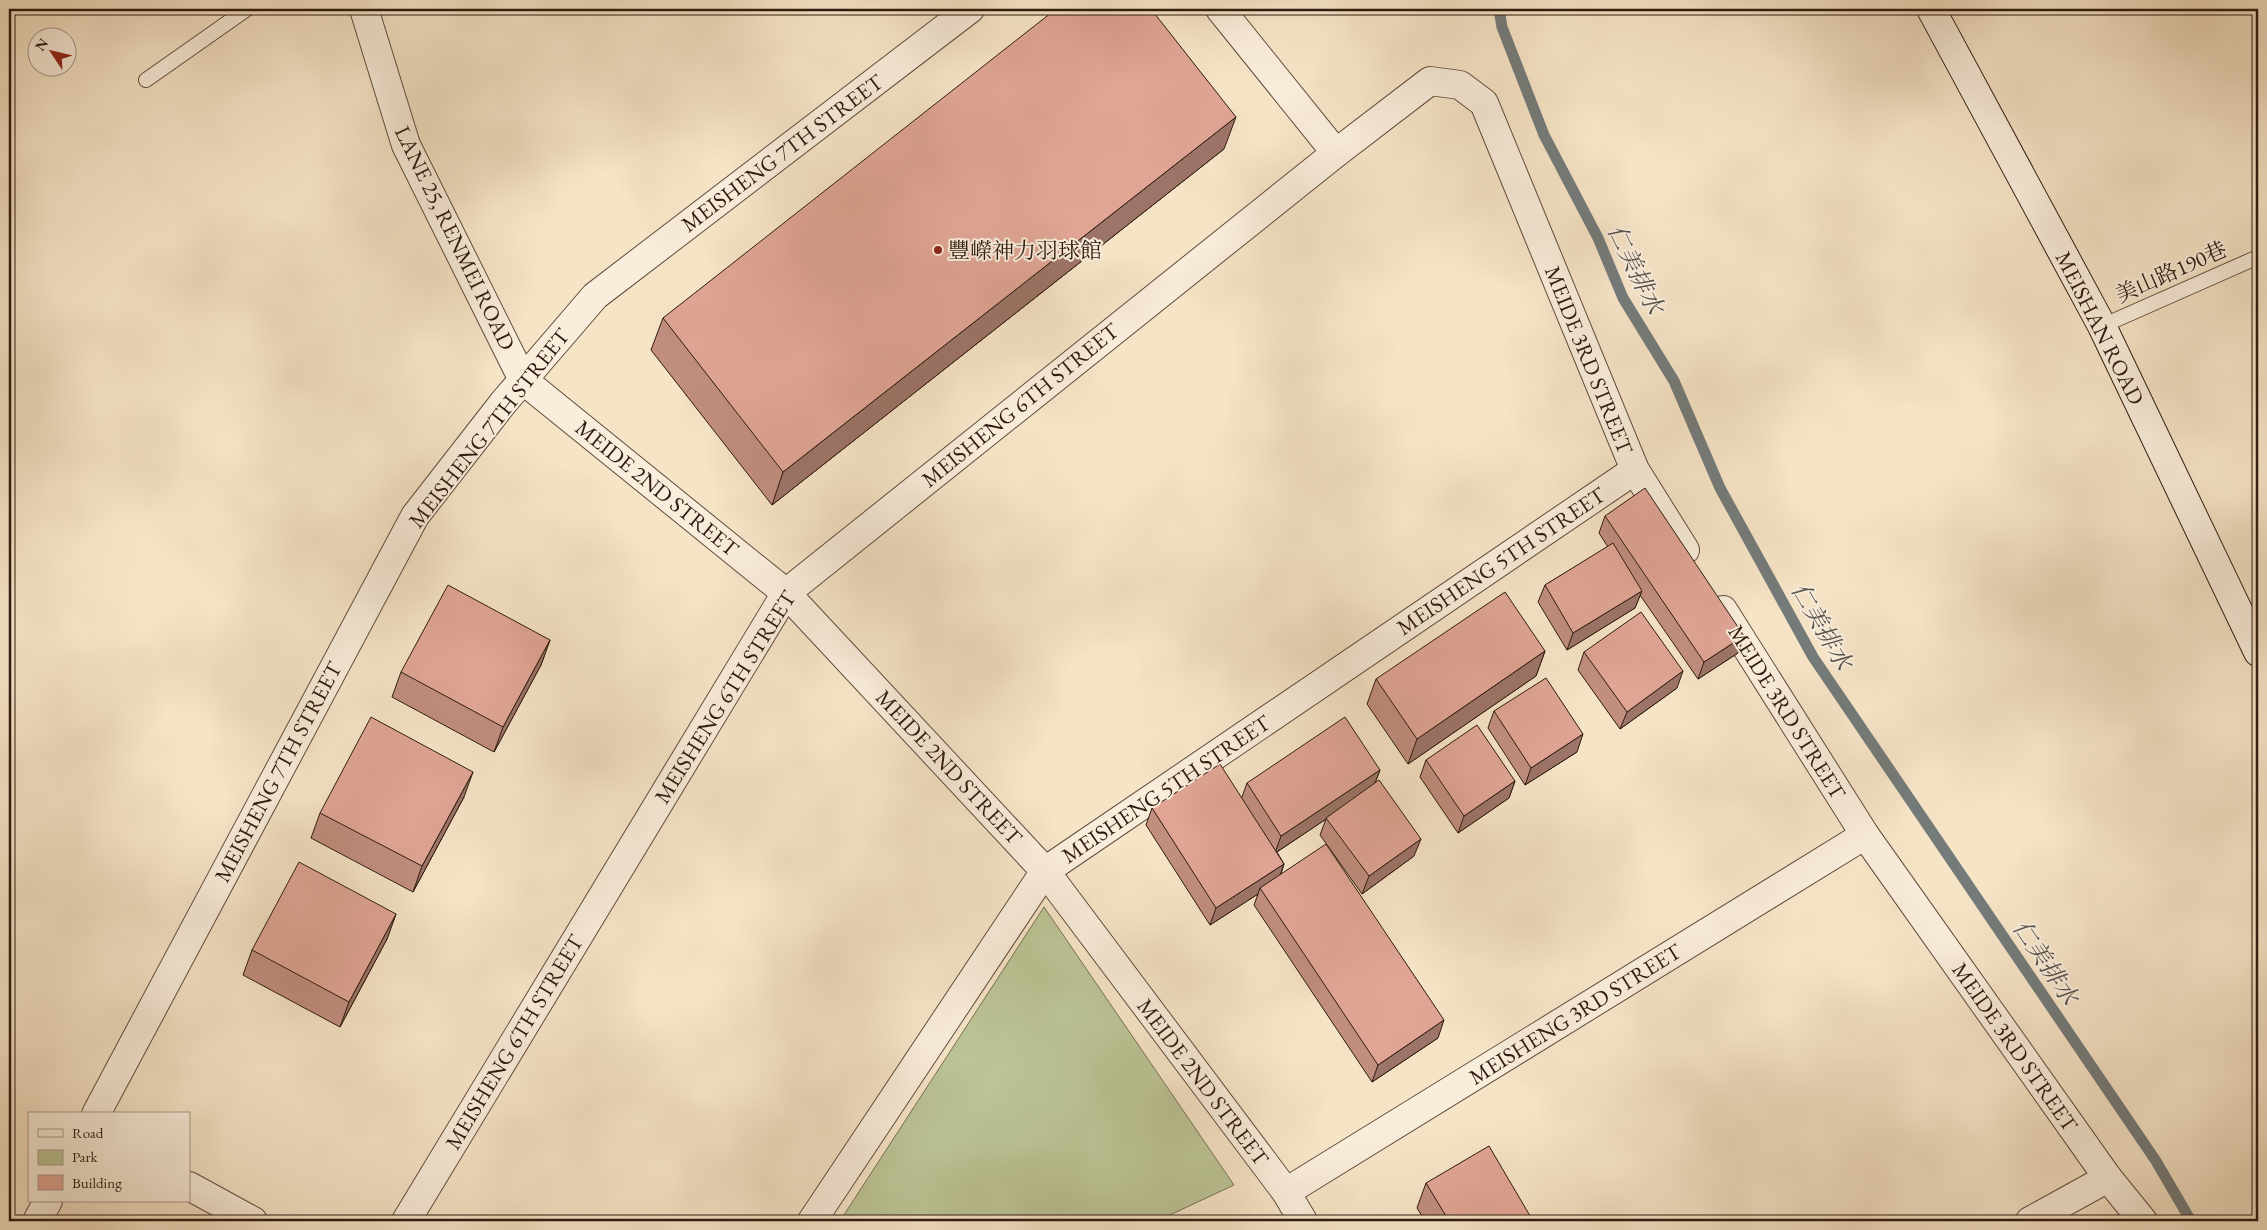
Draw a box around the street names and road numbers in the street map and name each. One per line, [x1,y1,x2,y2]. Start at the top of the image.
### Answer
street label: MEISHENG 7TH STREET [675,67,889,239]
street label: LANE 25, RENMEI ROAD [388,121,522,355]
street label: 美山路190巷 [2110,234,2232,310]
street label: MEISHAN ROAD [2049,246,2151,410]
street label: MEIDE 3RD STREET [1538,262,1640,459]
street label: MEISHENG 6TH STREET [915,316,1125,494]
street label: MEISHENG 7TH STREET [402,322,576,534]
street label: MEIDE 2ND STREET [569,413,745,563]
street label: MEISHENG 5TH STREET [1391,480,1611,642]
street label: MEISHENG 6TH STREET [648,585,803,809]
street label: MEIDE 3RD STREET [1722,619,1853,805]
street label: MEISHENG 7TH STREET [208,656,349,887]
street label: MEIDE 2ND STREET [869,683,1029,851]
street label: MEISHENG 5TH STREET [1056,708,1276,870]
street label: MEISHENG 6TH STREET [438,929,590,1155]
street label: MEISHENG 3RD STREET [1463,937,1687,1091]
street label: MEIDE 3RD STREET [1946,957,2085,1138]
street label: MEIDE 2ND STREET [1131,992,1276,1172]

